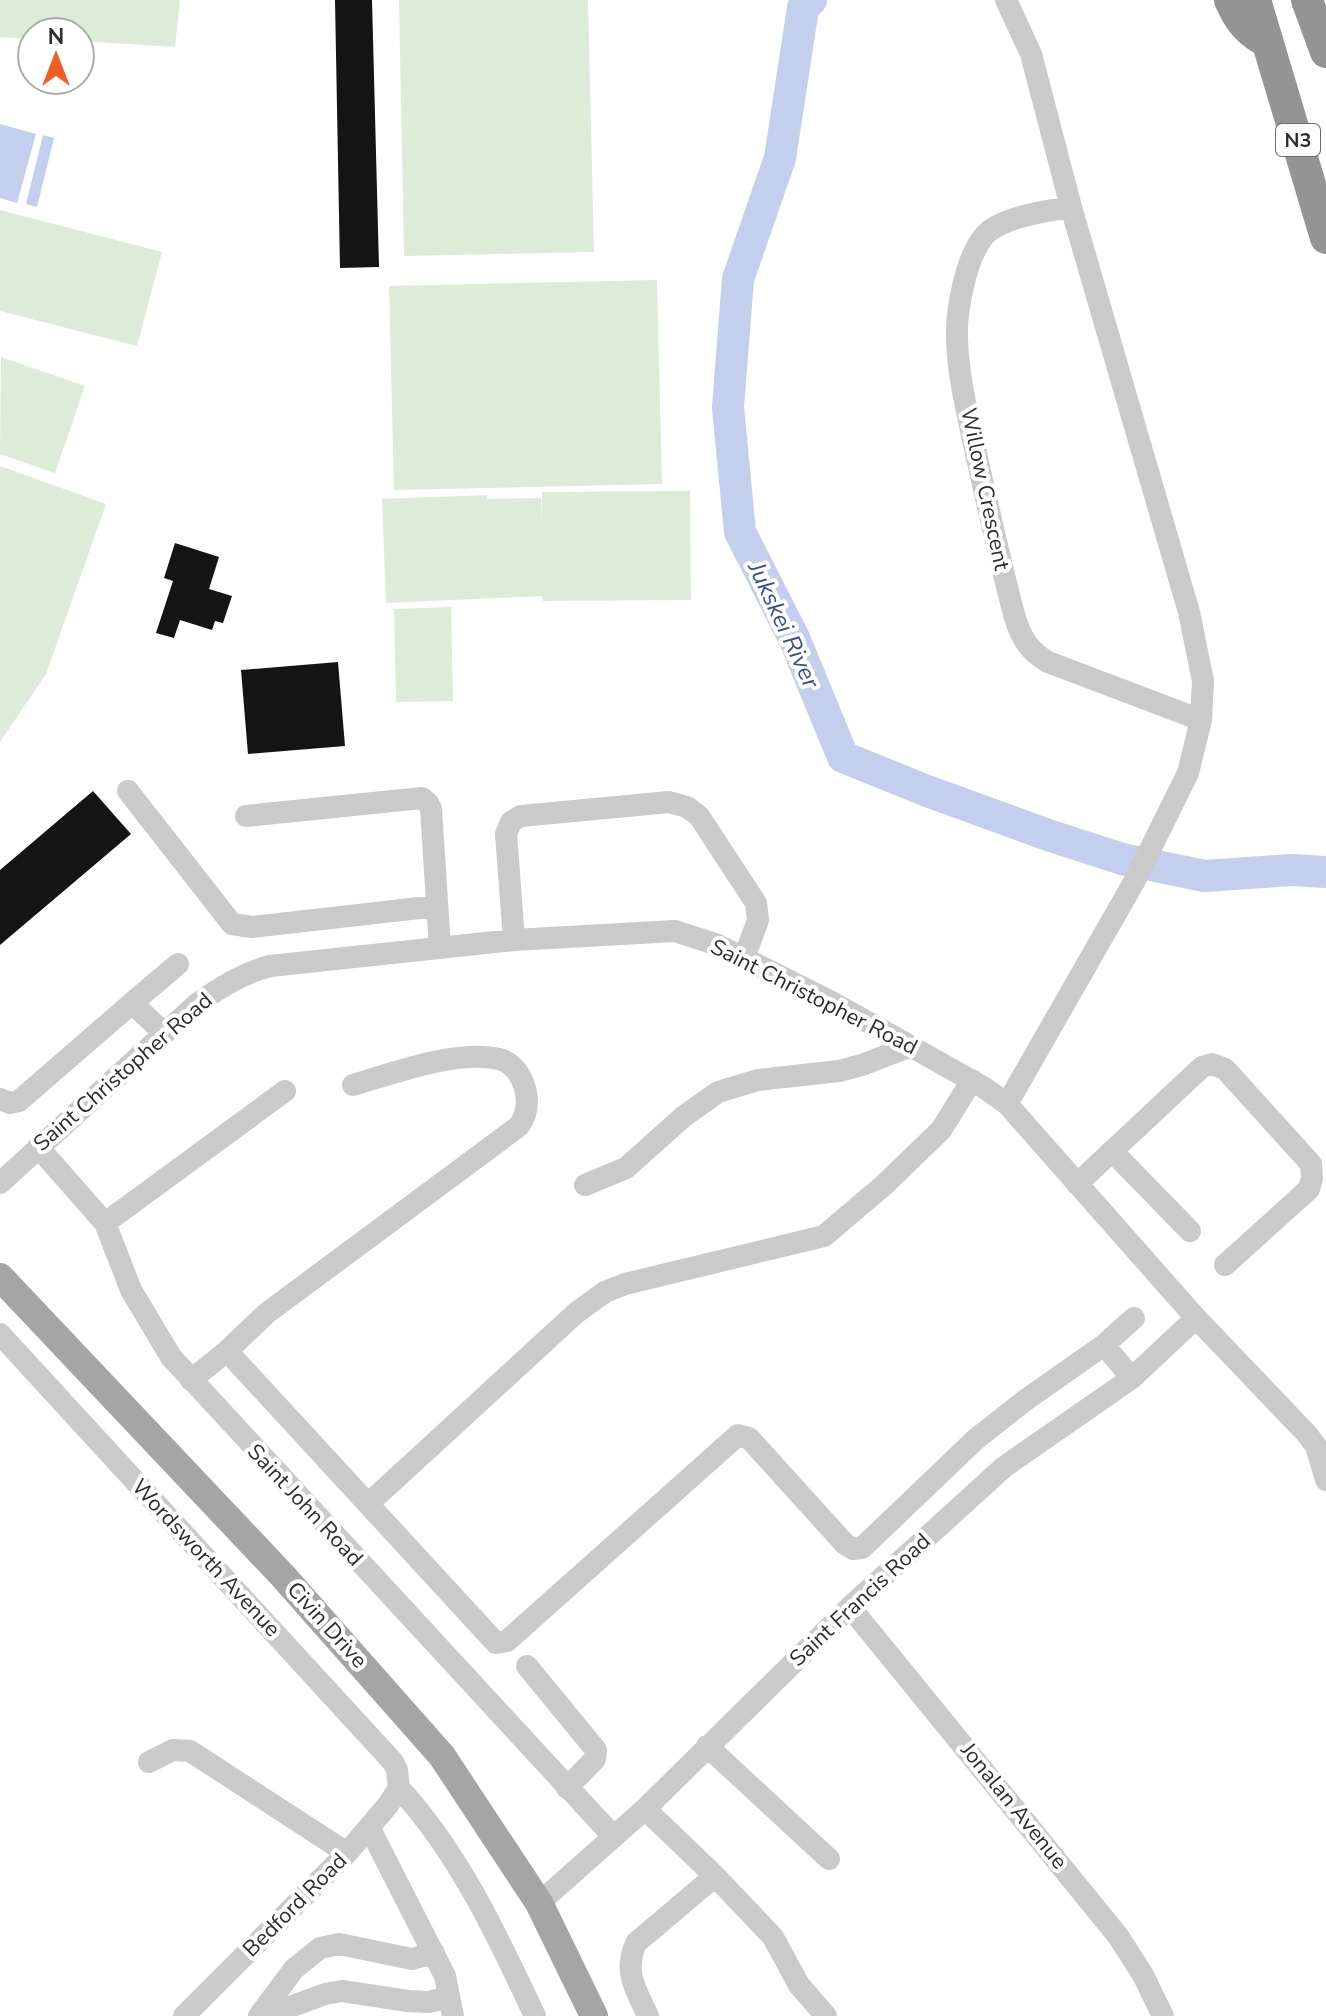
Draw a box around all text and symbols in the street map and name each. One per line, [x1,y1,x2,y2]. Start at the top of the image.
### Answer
north arrow [16,16,96,96]
text: N [48,22,64,52]
road number: N3 [1276,124,1320,156]
street label: Willow Crescent [953,405,1017,573]
water label: Jukskei River [740,556,828,695]
street label: Saint Christopher Road [705,932,923,1062]
street label: Saint Christopher Road [27,986,219,1158]
street label: Saint John Road [240,1437,370,1573]
street label: Wordsworth Avenue [125,1472,287,1644]
street label: Saint Francis Road [783,1527,937,1673]
street label: Civin Drive [280,1575,374,1675]
street label: Jonalan Avenue [953,1736,1074,1876]
street label: Bedford Road [236,1846,354,1964]

